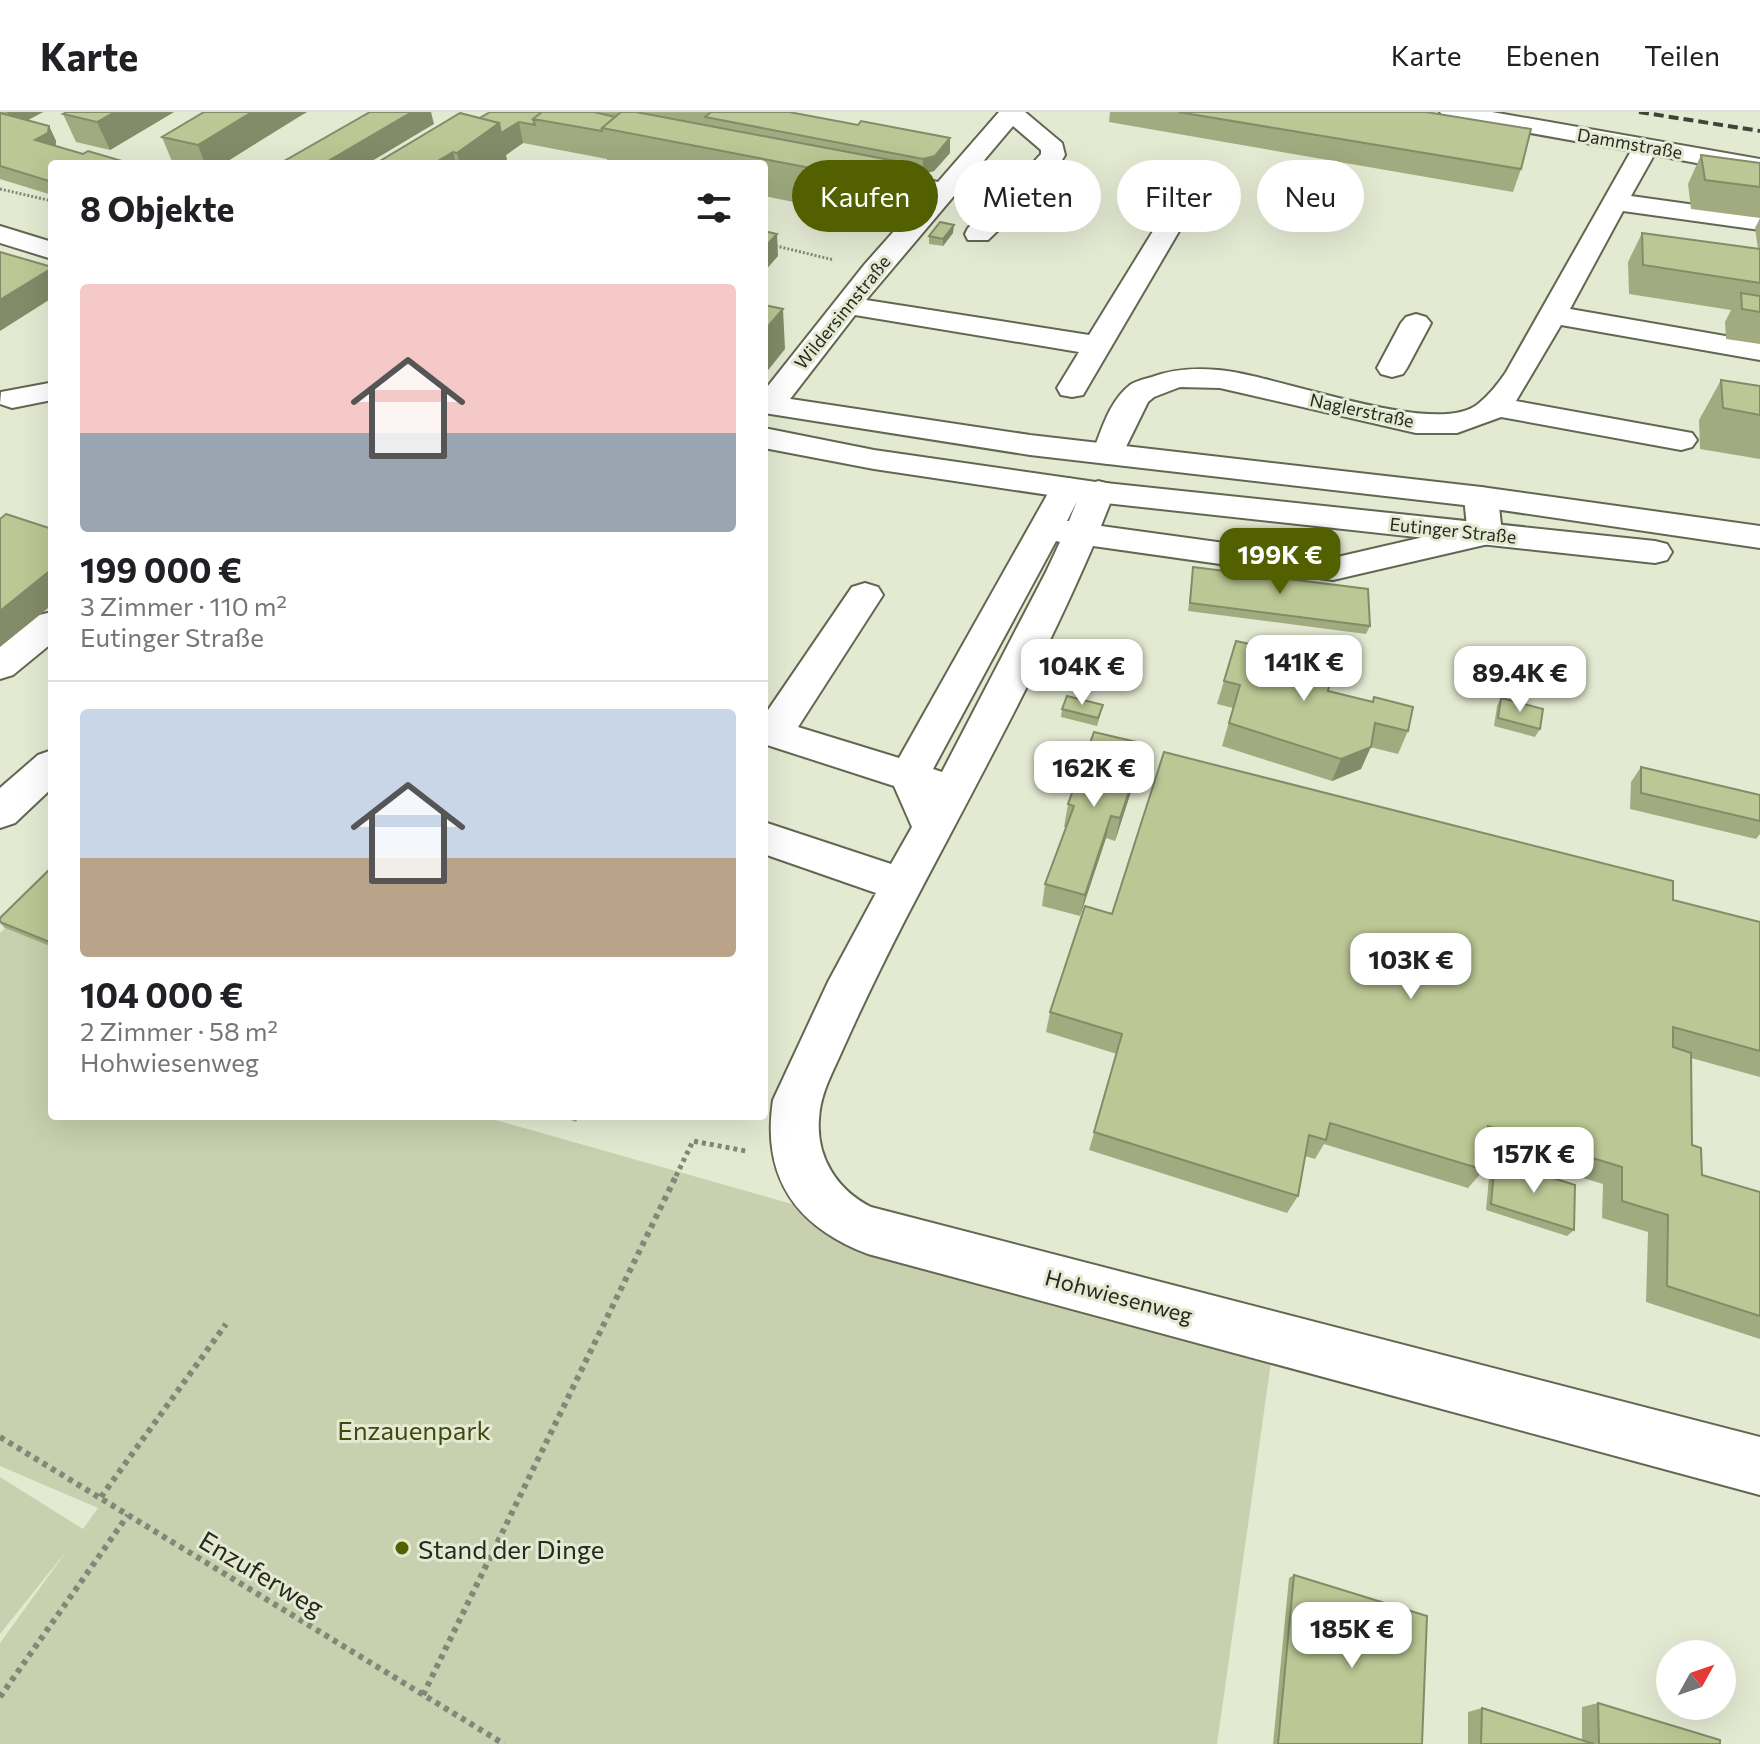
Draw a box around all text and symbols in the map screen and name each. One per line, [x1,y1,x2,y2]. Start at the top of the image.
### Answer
text: Karte [40,32,138,79]
text: Karte [1391,38,1462,72]
text: Ebenen [1506,38,1600,72]
text: Teilen [1644,38,1720,72]
street label: Dammstraße [1576,123,1684,163]
chip: Kaufen [792,160,938,232]
chip: Mieten [954,160,1101,232]
chip: Filter [1117,160,1241,232]
chip: Neu [1257,160,1364,232]
icon: filters [692,186,736,230]
text: 8 Objekte [80,187,234,229]
street label: Wildersinnstraße [789,251,895,373]
icon: home [336,336,480,480]
street label: Naglerstraße [1308,388,1416,432]
street label: Eutinger Straße [1389,512,1517,548]
pin: 199K € [1215,528,1345,596]
text: 199K € [1237,538,1323,569]
text: 199 000 € [80,548,242,590]
text: 3 Zimmer · 110 m² [80,590,287,621]
text: Eutinger Straße [80,621,264,652]
pin: 141K € [1239,635,1369,703]
pin: 104K € [1017,639,1147,707]
text: 141K € [1264,645,1344,676]
pin: 89.4K € [1446,646,1594,714]
text: 104K € [1039,649,1125,680]
text: 89.4K € [1472,656,1568,687]
pin: 162K € [1029,741,1159,809]
text: 162K € [1052,751,1136,782]
icon: home [336,761,480,905]
pin: 103K € [1346,933,1476,1001]
text: 103K € [1368,943,1454,974]
text: 104 000 € [80,973,244,1015]
text: 2 Zimmer · 58 m² [80,1015,278,1046]
text: Hohwiesenweg [80,1046,259,1077]
pin: 157K € [1469,1127,1599,1195]
text: 157K € [1493,1137,1575,1168]
street label: Hohwiesenweg [1042,1263,1196,1329]
park label: Enzauenpark [337,1414,491,1445]
street label: Enzuferweg [194,1524,330,1622]
place label: Stand der Dinge [418,1533,605,1564]
marker: Stand der Dinge [393,1539,411,1557]
pin: 185K € [1287,1602,1417,1670]
text: 185K € [1310,1612,1394,1643]
north arrow [1656,1640,1736,1720]
map controls [1656,1640,1736,1720]

